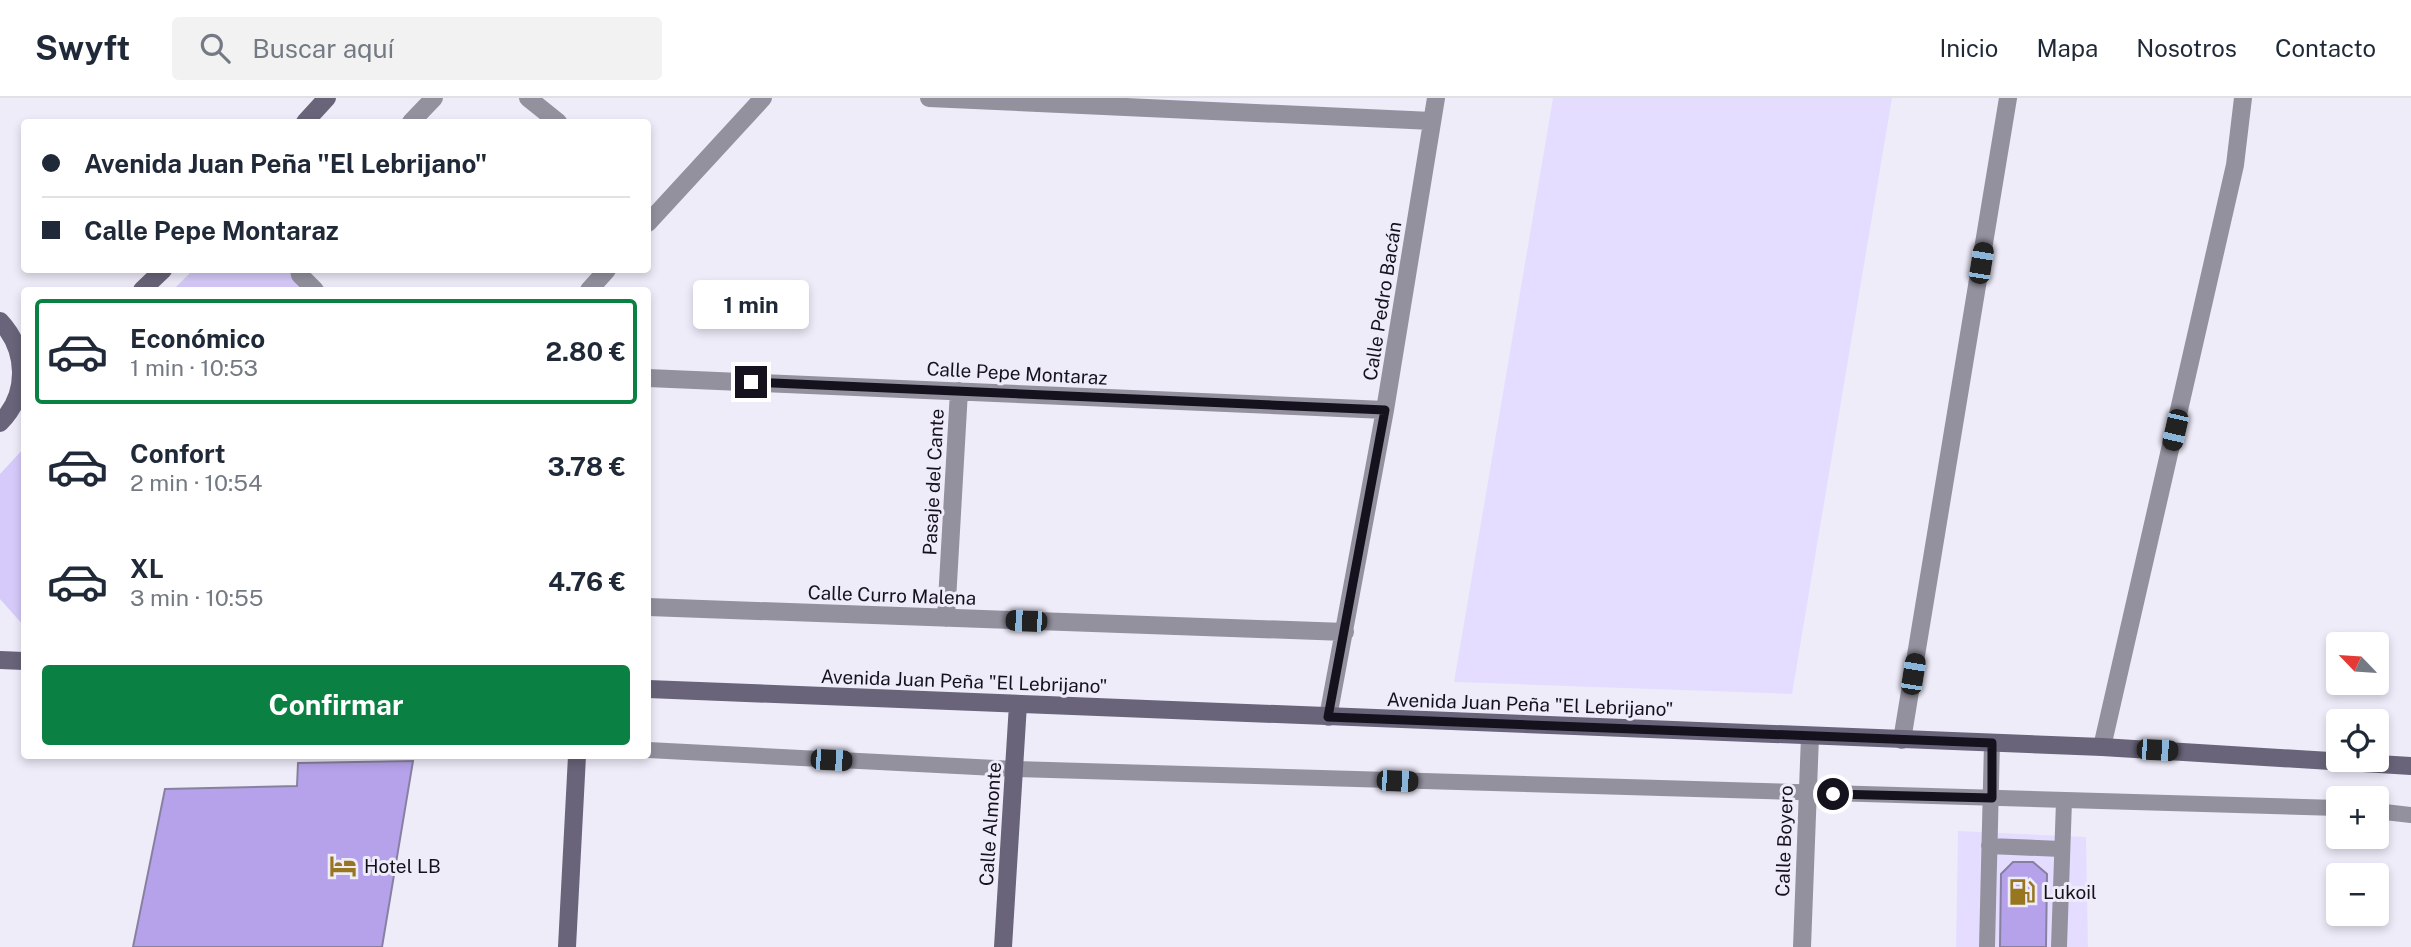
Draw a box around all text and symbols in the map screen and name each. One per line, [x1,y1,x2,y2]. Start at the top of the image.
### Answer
search box [172,17,662,80]
text: Swyft [35,29,130,67]
icon: search [196,29,234,67]
text: Buscar aquí [252,33,394,64]
text: Inicio [1939,34,1998,62]
text: Mapa [2036,34,2098,62]
text: Nosotros [2136,34,2237,62]
text: Contacto [2275,34,2376,62]
text: Avenida Juan Peña "El Lebrijano" [84,148,487,179]
text: Calle Pepe Montaraz [84,215,339,246]
street label: Calle Pedro Bacán [1359,220,1405,382]
car [1968,241,1995,285]
callout: 1 min [693,280,809,330]
text: 1 min [723,291,779,318]
icon: car [46,320,109,383]
text: Económico [130,323,265,354]
text: 2.80 € [546,336,626,367]
text: 1 min · 10:53 [130,354,258,381]
street label: Calle Pepe Montaraz [926,357,1108,389]
route end [735,366,767,398]
car [2161,407,2190,453]
street label: Pasaje del Cante [918,408,948,556]
icon: car [46,435,109,498]
text: Confort [130,438,226,469]
text: 3.78 € [548,451,626,482]
text: 2 min · 10:54 [130,469,262,496]
icon: car [46,550,109,613]
text: XL [130,553,164,584]
text: 4.76 € [548,566,626,597]
street label: Calle Curro Malena [807,581,977,609]
text: 3 min · 10:55 [130,584,263,611]
car [1005,610,1048,632]
north arrow [2326,632,2389,695]
map controls [2326,632,2389,926]
car [1900,652,1927,696]
button: Confirmar [42,665,630,745]
street label: Avenida Juan Peña "El Lebrijano" [820,665,1108,697]
street label: Avenida Juan Peña "El Lebrijano" [1386,688,1674,720]
button: locate [2326,709,2389,772]
car [2136,738,2179,762]
car [810,748,853,772]
street label: Calle Almonte [975,761,1005,887]
car [1376,770,1419,792]
route start [1817,778,1849,810]
street label: Calle Boyero [1771,785,1797,897]
button: + [2326,786,2389,849]
hotel icon: Hotel LB [328,851,358,881]
place label: Hotel LB [364,855,441,877]
button: − [2326,863,2389,926]
fuel station icon: Lukoil [2007,877,2037,907]
place label: Lukoil [2043,881,2097,903]

